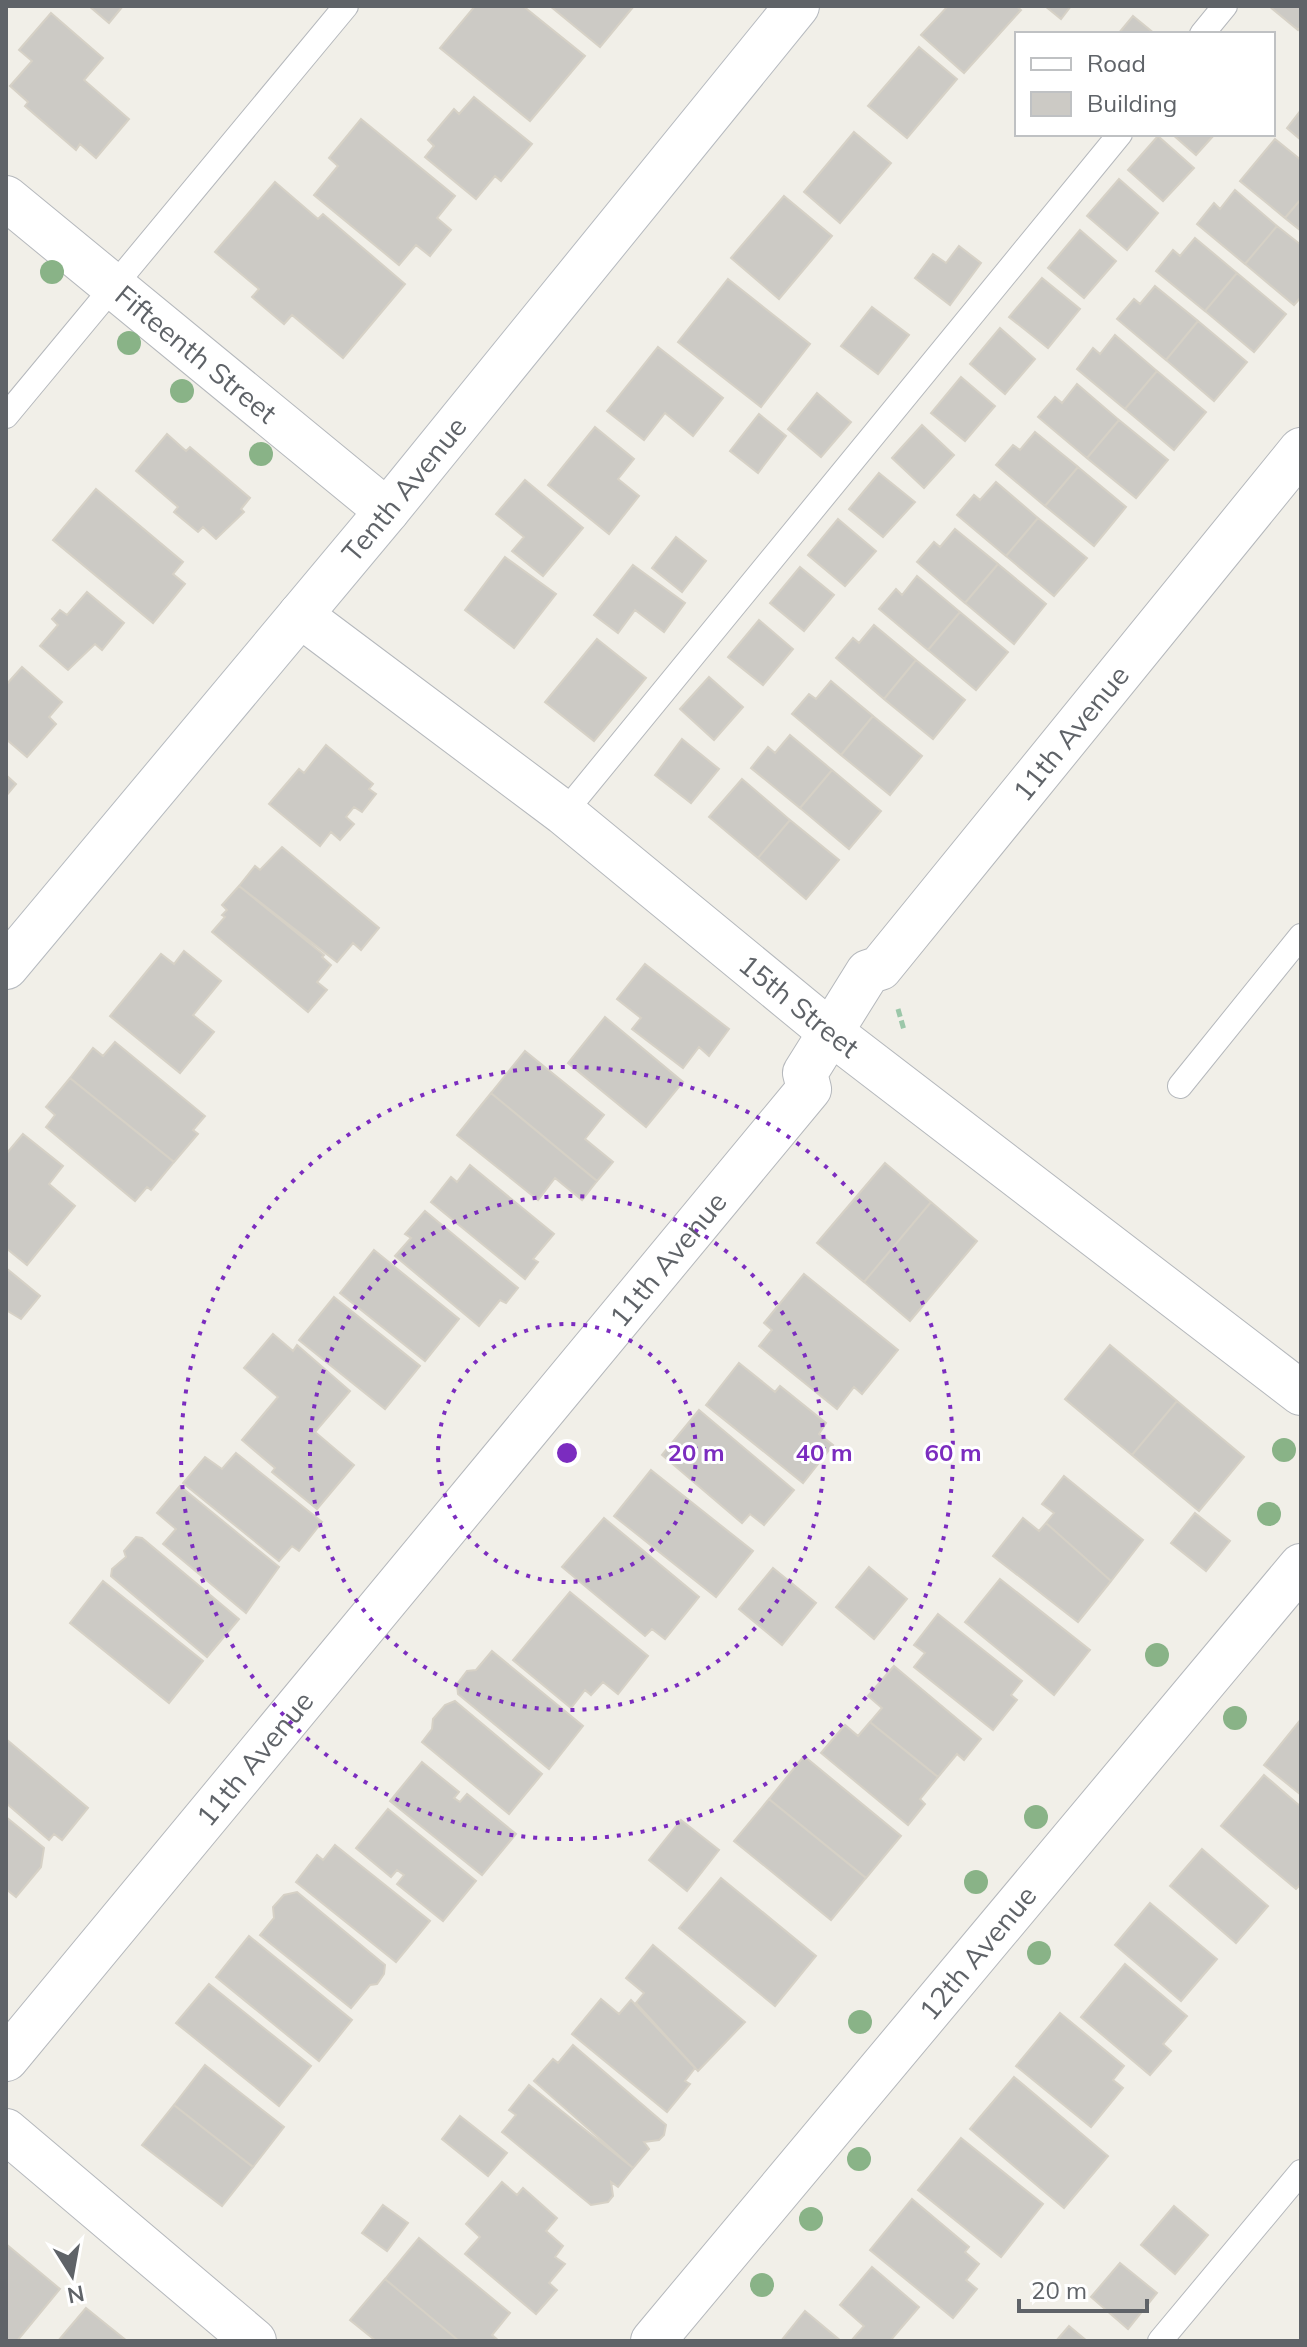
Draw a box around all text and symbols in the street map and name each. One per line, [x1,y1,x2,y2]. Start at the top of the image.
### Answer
legend [1015,32,1275,136]
text: Road [1087,48,1146,78]
text: Building [1087,88,1177,118]
street label: Fifteenth Street [108,277,284,431]
street label: Tenth Avenue [334,409,474,569]
street label: 11th Avenue [1005,658,1136,808]
street label: 15th Street [732,946,866,1065]
street label: 11th Avenue [602,1185,734,1334]
text: 20 m [668,1437,724,1467]
text: 40 m [796,1437,852,1467]
text: 60 m [925,1437,981,1467]
centre of rings [553,1439,581,1467]
street label: 11th Avenue [188,1684,320,1833]
street label: 12th Avenue [911,1878,1043,2027]
north arrow [32,2235,112,2315]
scale bar [1019,2263,1147,2313]
text: 20 m [1031,2275,1087,2305]
text: N [65,2279,87,2310]

